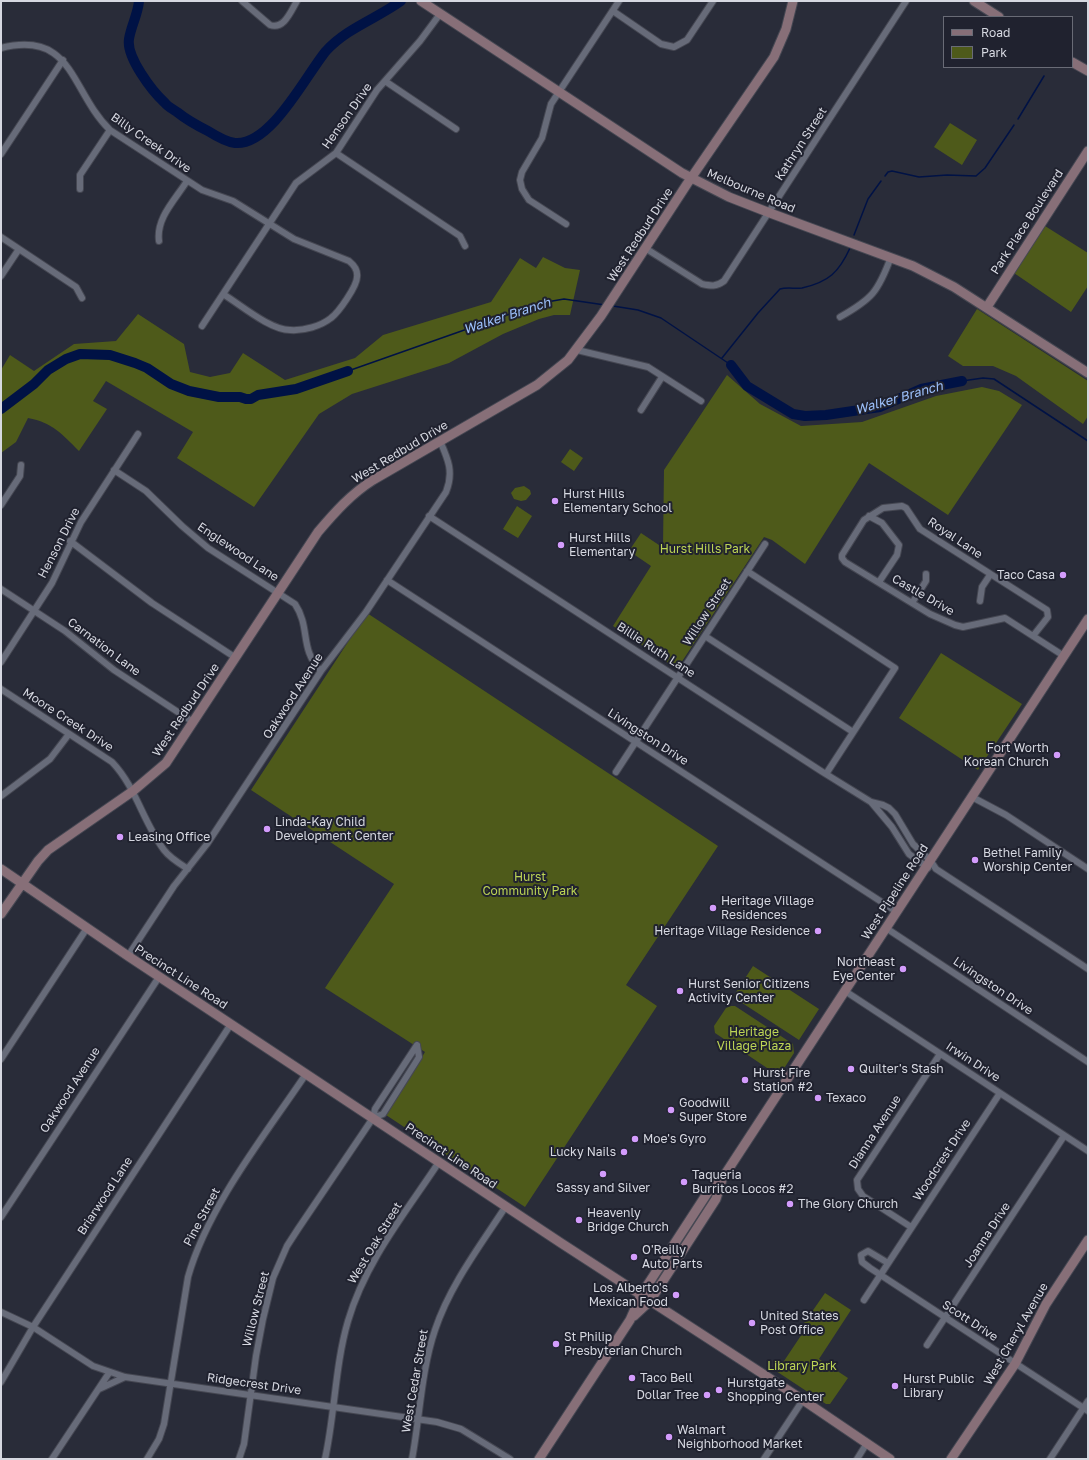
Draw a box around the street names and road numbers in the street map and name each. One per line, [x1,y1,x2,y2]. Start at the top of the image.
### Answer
street label: Henson Drive [319,80,375,152]
street label: Kathryn Street [772,105,830,183]
street label: Billy Creek Drive [108,110,194,176]
street label: Melbourne Road [705,166,797,216]
street label: Park Place Boulevard [988,167,1066,277]
street label: West Redbud Drive [604,185,676,285]
street label: West Redbud Drive [349,418,451,486]
street label: Henson Drive [35,505,83,581]
street label: Royal Lane [925,514,985,562]
street label: Englewood Lane [195,519,281,585]
street label: Castle Drive [889,571,957,619]
street label: Willow Street [680,576,734,648]
street label: Carnation Lane [65,615,143,679]
street label: Billie Ruth Lane [614,619,698,681]
street label: Oakwood Avenue [260,650,326,742]
street label: West Redbud Drive [149,661,223,759]
street label: Moore Creek Drive [20,685,116,755]
street label: Livingston Drive [605,706,691,768]
street label: West Pipeline Road [859,841,931,943]
street label: Precinct Line Road [132,942,230,1012]
street label: Livingston Drive [950,954,1036,1018]
street label: Irwin Drive [943,1039,1003,1085]
street label: Oakwood Avenue [37,1044,103,1136]
street label: Dianna Avenue [846,1092,904,1172]
street label: Woodcrest Drive [910,1116,974,1204]
street label: Precinct Line Road [402,1120,500,1192]
street label: Briarwood Lane [74,1154,136,1238]
street label: Pine Street [181,1185,223,1249]
street label: West Oak Street [345,1199,405,1287]
street label: Joanna Drive [961,1200,1013,1270]
street label: Willow Street [240,1270,272,1348]
street label: West Cheryl Avenue [981,1280,1051,1388]
street label: Scott Drive [939,1298,1001,1344]
street label: West Cedar Street [399,1328,431,1434]
street label: Ridgecrest Drive [206,1370,302,1398]

